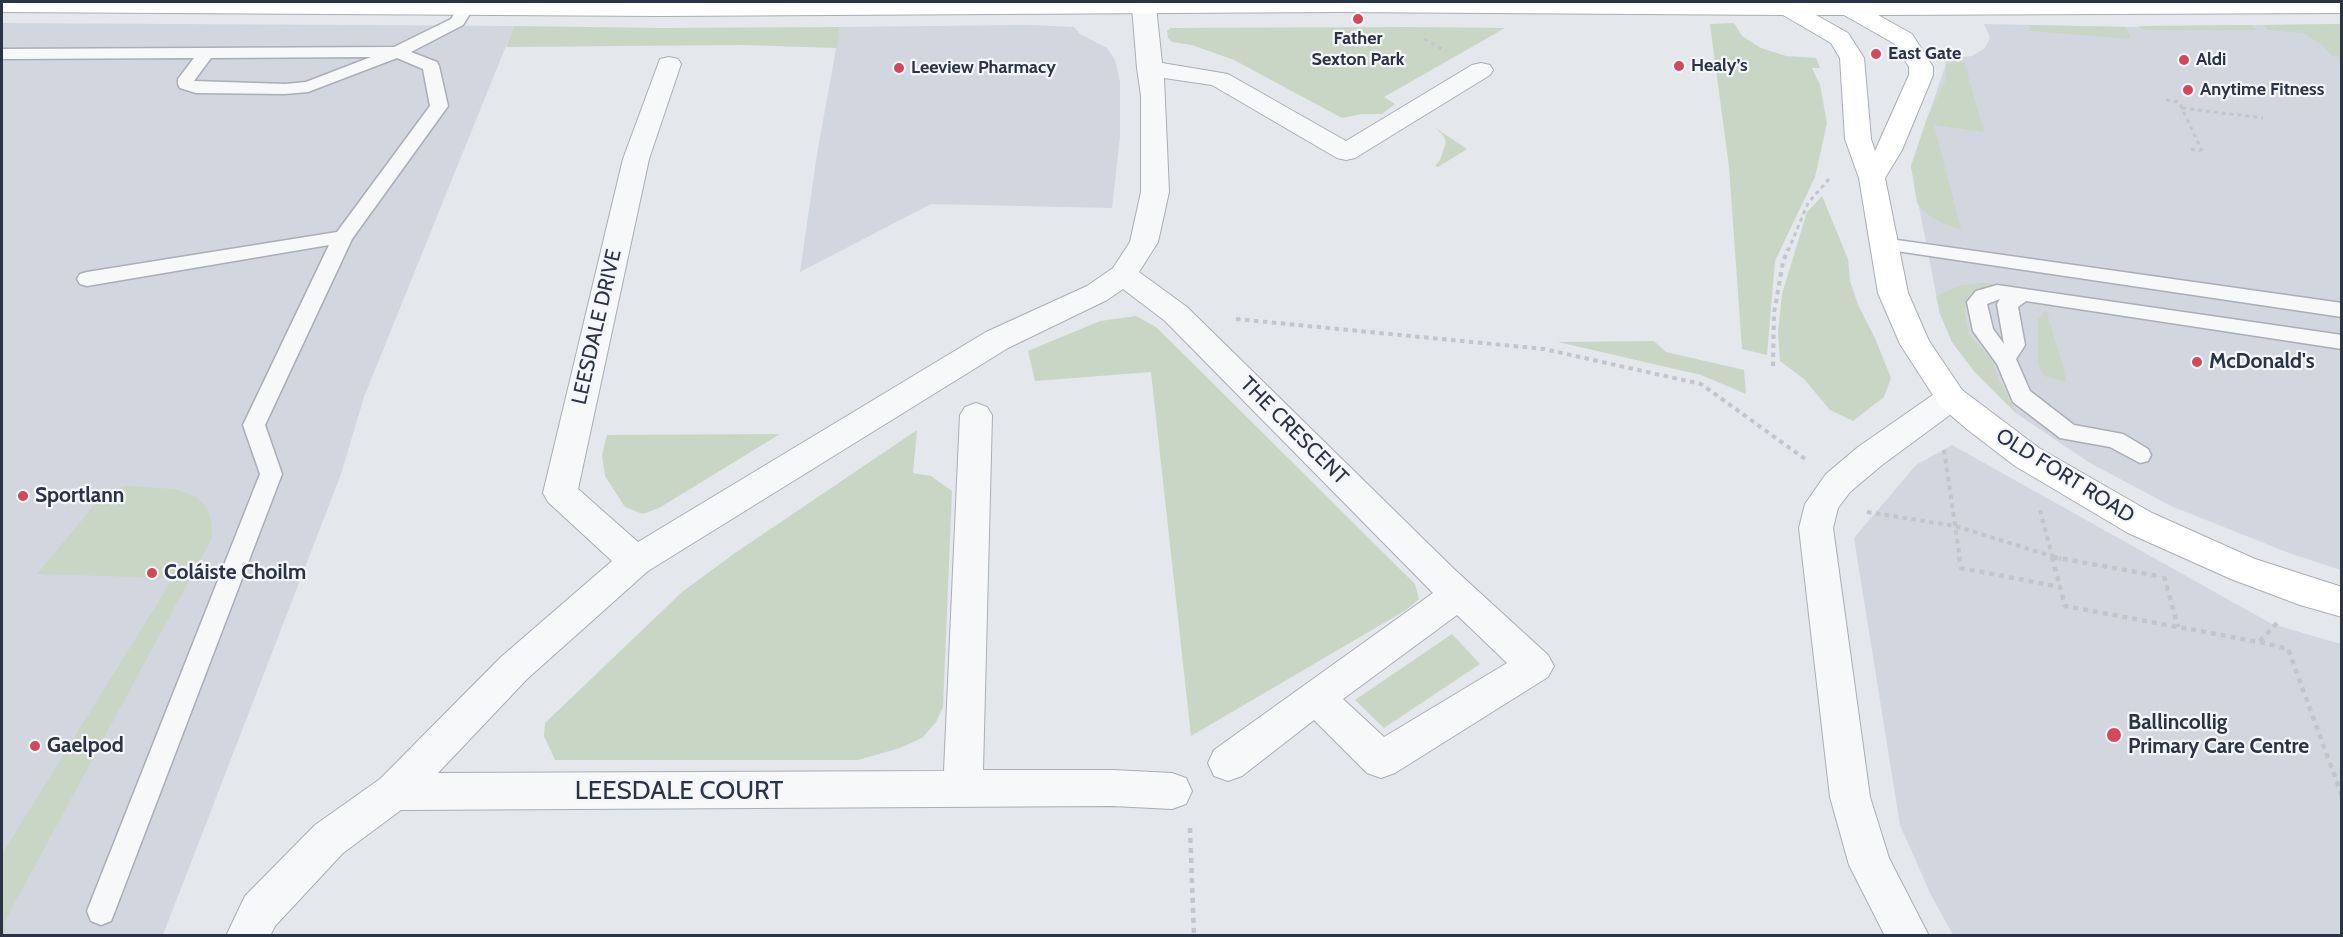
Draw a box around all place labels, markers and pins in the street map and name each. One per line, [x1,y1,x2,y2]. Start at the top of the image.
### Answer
marker: Father Sexton Park [1351,12,1365,26]
place label: Father Sexton Park [1311,28,1405,70]
place label: East Gate [1888,43,1961,65]
marker: East Gate [1869,47,1883,61]
place label: Aldi [2196,49,2226,71]
marker: Aldi [2177,53,2191,67]
place label: Healy’s [1691,55,1748,77]
place label: Leeview Pharmacy [911,57,1056,79]
marker: Healy’s [1672,59,1686,73]
marker: Leeview Pharmacy [892,61,906,75]
place label: Anytime Fitness [2200,79,2324,101]
marker: Anytime Fitness [2181,83,2195,97]
place label: McDonald's [2209,349,2315,375]
marker: McDonald's [2190,355,2204,369]
place label: Sportlann [35,483,124,509]
marker: Sportlann [16,489,30,503]
place label: Coláiste Choilm [164,560,306,586]
marker: Coláiste Choilm [145,566,159,580]
place label: Ballincollig Primary Care Centre [2128,710,2309,760]
marker: Ballincollig Primary Care Centre [2105,726,2123,744]
place label: Gaelpod [47,733,124,759]
marker: Gaelpod [28,739,42,753]

